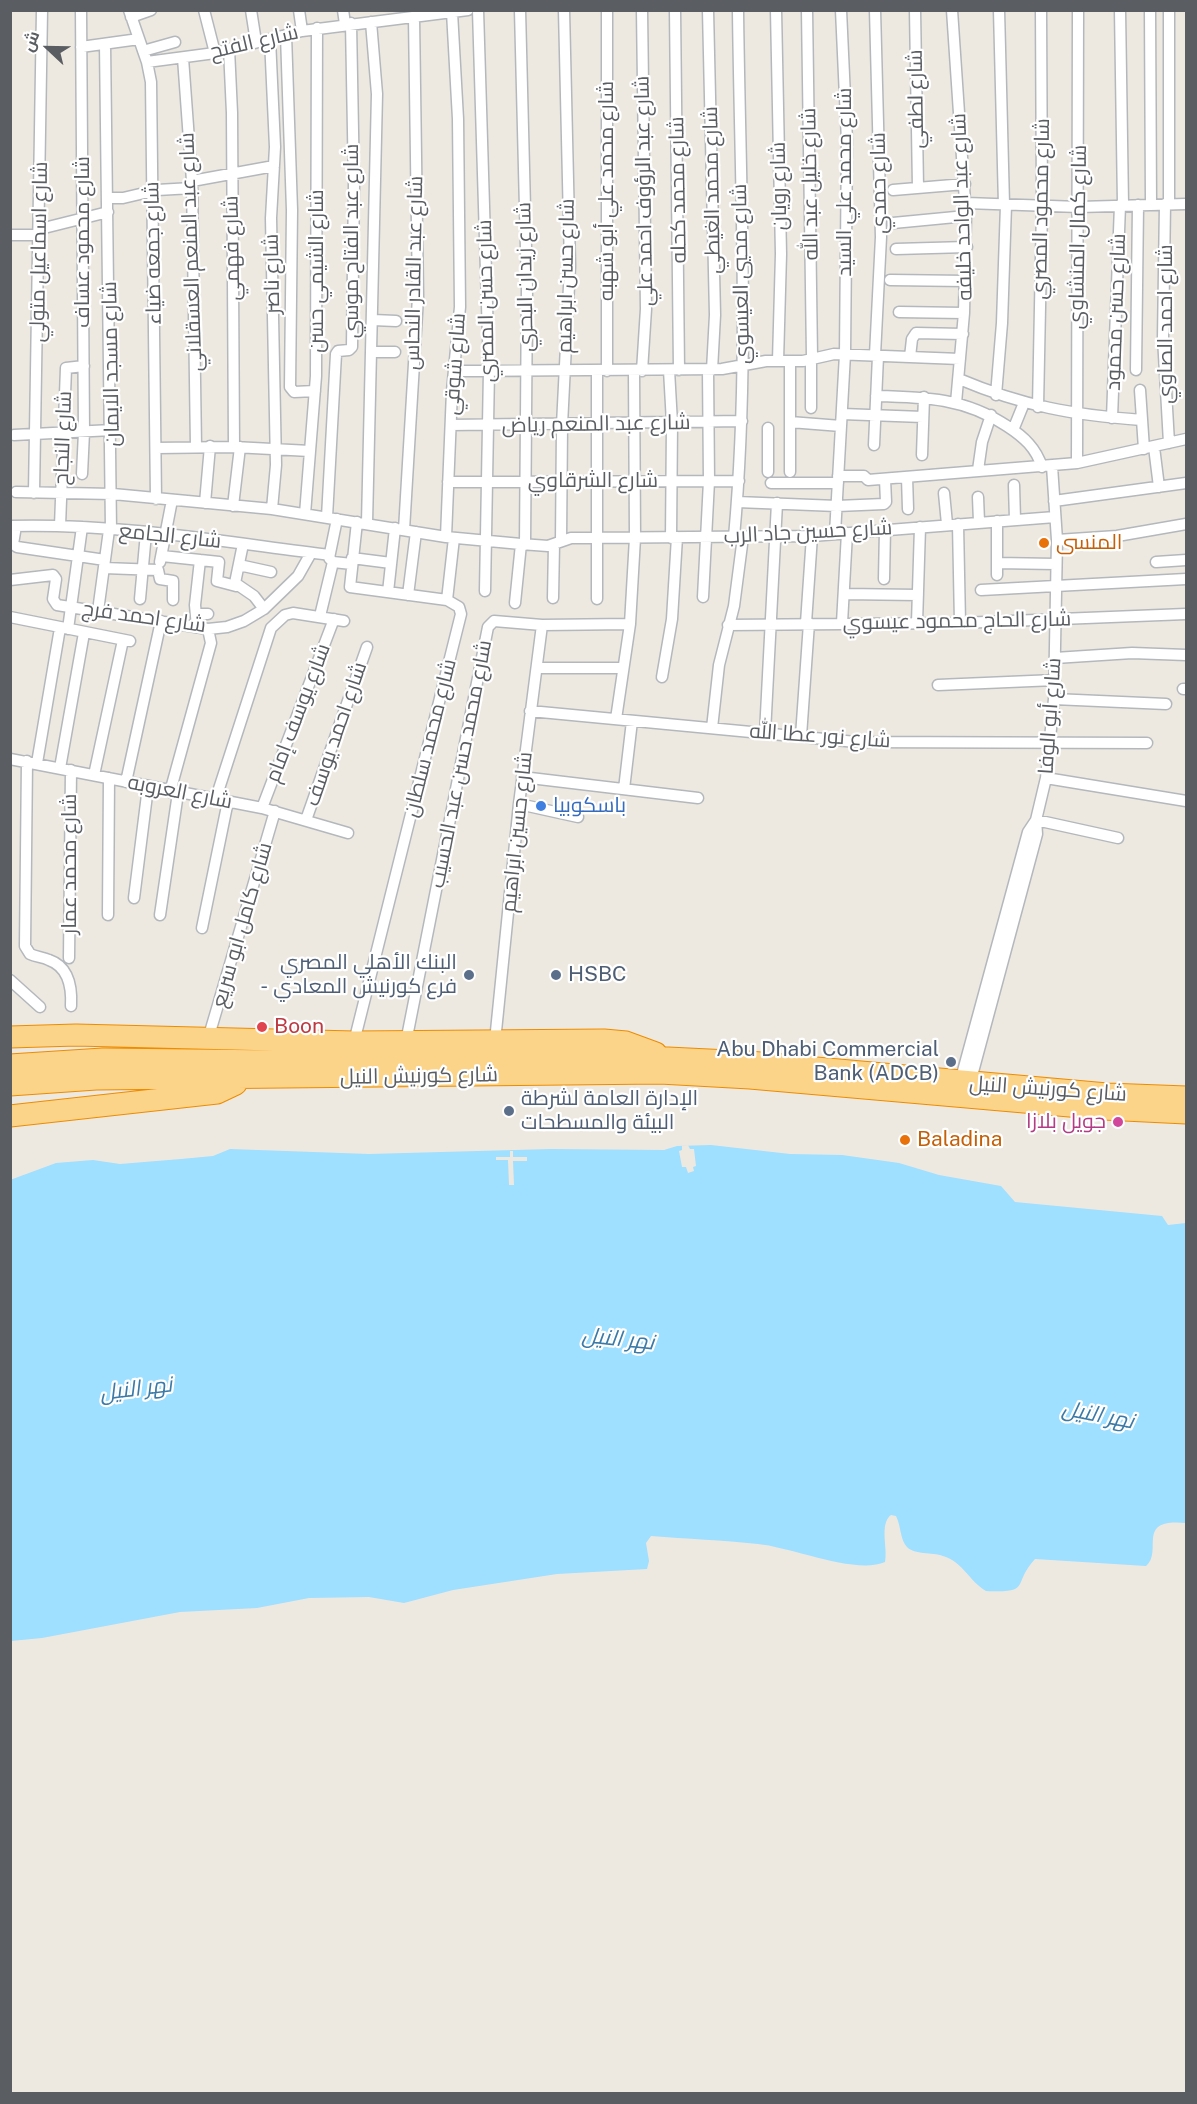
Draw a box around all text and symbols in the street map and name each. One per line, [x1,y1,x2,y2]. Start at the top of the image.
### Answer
north arrow [18,18,78,78]
street label: شارع الفتح [207,20,301,64]
text: ش [18,28,44,54]
street label: شارع لطفي [903,49,929,149]
street label: شارع عبد الرؤوف احمد علي [629,76,659,306]
street label: شارع محمد علي أبو شهبه [594,81,620,301]
street label: شارع محمد علي السيد [832,88,858,276]
street label: شارع محمد الغيطي [698,106,726,274]
street label: شارع خليل عبد الله [796,108,824,260]
street label: شارع عبد الواحد خليفه [946,113,978,301]
street label: شارع محمد كحله [664,116,692,264]
street label: شارع محمود المصري [1027,118,1055,300]
street label: شارع عبد المنعم العسقلاني [174,132,208,372]
street label: شارع حمدي [866,132,892,234]
street label: شارع رويان [766,142,792,230]
street label: شارع عبد الفتاح موسي [339,144,365,338]
street label: شارع كمال المنشاوي [1064,144,1092,330]
street label: شارع محمود عساف [70,156,96,328]
street label: شارع اسماعيل متولي [25,161,53,343]
street label: شارع عبد القادر النحاس [400,176,428,370]
street label: شارع جمعه ضياء [139,181,167,325]
street label: شارع محيي العيسوي [727,184,755,364]
street label: شارع الشيمي حسن [304,189,330,353]
street label: شارع فهمي [218,195,246,301]
street label: شارع حسن ابراهيم [552,198,580,354]
street label: شارع زيدان البحري [511,202,539,352]
street label: شارع حسن المصري [472,219,500,383]
street label: شارع حسن محمود [1101,233,1131,391]
street label: شارع ناصر [259,234,285,314]
street label: شارع احمد الصاوي [1153,244,1179,404]
street label: شارع مسجد الايمان [97,281,125,447]
street label: شارع شوقي [439,312,471,416]
street label: شارع النجاح [49,390,77,486]
street label: شارع عبد المنعم رياض [501,410,691,438]
street label: شارع الشرقاوي [528,468,658,494]
street label: شارع حسين جاد الرب [723,515,893,549]
street label: شارع الجامع [118,518,222,554]
place label: المنسى [1056,530,1122,556]
marker: المنسى [1037,536,1051,550]
street label: شارع احمد فرج [80,596,208,638]
street label: شارع الحاج محمود عيسوي [842,606,1072,636]
street label: شارع محمد حسن عبد الحسيب [425,638,497,890]
street label: شارع يوسف إمام [260,640,336,786]
street label: شارع محمد سلطان [398,656,462,820]
street label: شارع أبو الوفا [1033,657,1067,775]
street label: شارع احمد يوسف [300,659,372,809]
street label: شارع نور عطا الله [749,718,891,754]
street label: شارع حسين ابراهيم [496,750,538,914]
street label: شارع العروبه [126,770,234,814]
place label: باسكوبيا [553,793,626,819]
street label: شارع محمد عمار [57,794,83,934]
marker: باسكوبيا [534,799,548,813]
street label: شارع كامل ابو سريع [206,839,278,1011]
place label: البنك الأهلي المصري - فرع كورنيش المعادي [260,950,457,1000]
place label: HSBC [568,962,627,988]
marker: البنك الأهلي المصري - فرع كورنيش المعادي [462,968,476,982]
marker: HSBC [549,968,563,982]
place label: Boon [274,1014,324,1040]
marker: Boon [255,1020,269,1034]
place label: Abu Dhabi Commercial Bank (ADCB) [716,1037,939,1087]
marker: Abu Dhabi Commercial Bank (ADCB) [944,1055,958,1069]
street label: شارع كورنيش النيل [340,1062,498,1090]
street label: شارع كورنيش النيل [968,1071,1128,1107]
place label: الإدارة العامة لشرطة البيئة والمسطحات [521,1086,698,1136]
marker: الإدارة العامة لشرطة البيئة والمسطحات [502,1104,516,1118]
place label: جويل بلازا [1026,1109,1106,1135]
marker: جويل بلازا [1111,1115,1125,1129]
place label: Baladina [917,1127,1002,1153]
marker: Baladina [898,1133,912,1147]
water label: نهر النيل [581,1322,655,1356]
water label: نهر النيل [98,1371,174,1407]
water label: نهر النيل [1060,1395,1136,1435]

